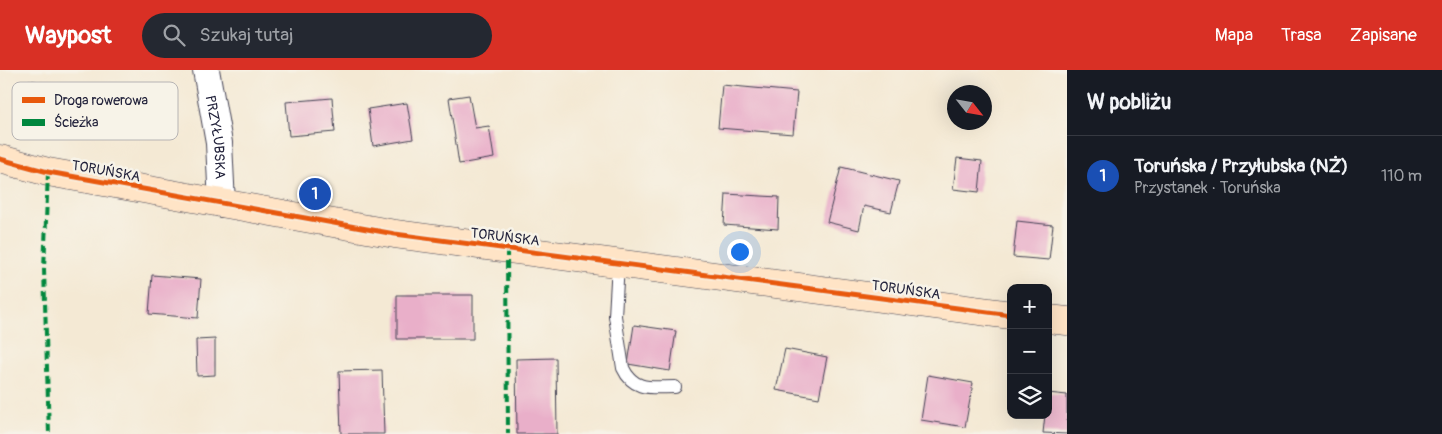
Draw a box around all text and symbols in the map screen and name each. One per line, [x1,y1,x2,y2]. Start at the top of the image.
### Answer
search box [142,13,492,58]
text: Waypost [25,21,112,50]
icon: search [160,21,188,49]
text: Szukaj tutaj [200,23,293,47]
text: Mapa [1215,24,1253,47]
text: Trasa [1281,24,1322,47]
text: Zapisane [1350,24,1417,47]
legend [12,82,178,140]
north arrow [947,85,992,130]
text: W pobliżu [1087,89,1171,116]
text: Droga rowerowa [54,92,148,109]
street label: PRZYŁUBSKA [202,94,229,179]
text: Ścieżka [54,113,98,131]
text: Toruńska / Przyłubska (NŻ) [1134,154,1348,178]
street label: TORUŃSKA [70,156,142,185]
text: 1 [1100,166,1106,186]
text: 110 m [1381,166,1422,186]
pin: 1 [299,175,331,213]
text: Przystanek · Toruńska [1134,178,1281,198]
street label: TORUŃSKA [469,223,541,250]
your location [727,239,753,265]
street label: TORUŃSKA [870,276,942,303]
map controls [1007,284,1052,419]
button: + [1007,284,1052,329]
button: − [1007,329,1052,374]
button: layers [1007,374,1052,419]

